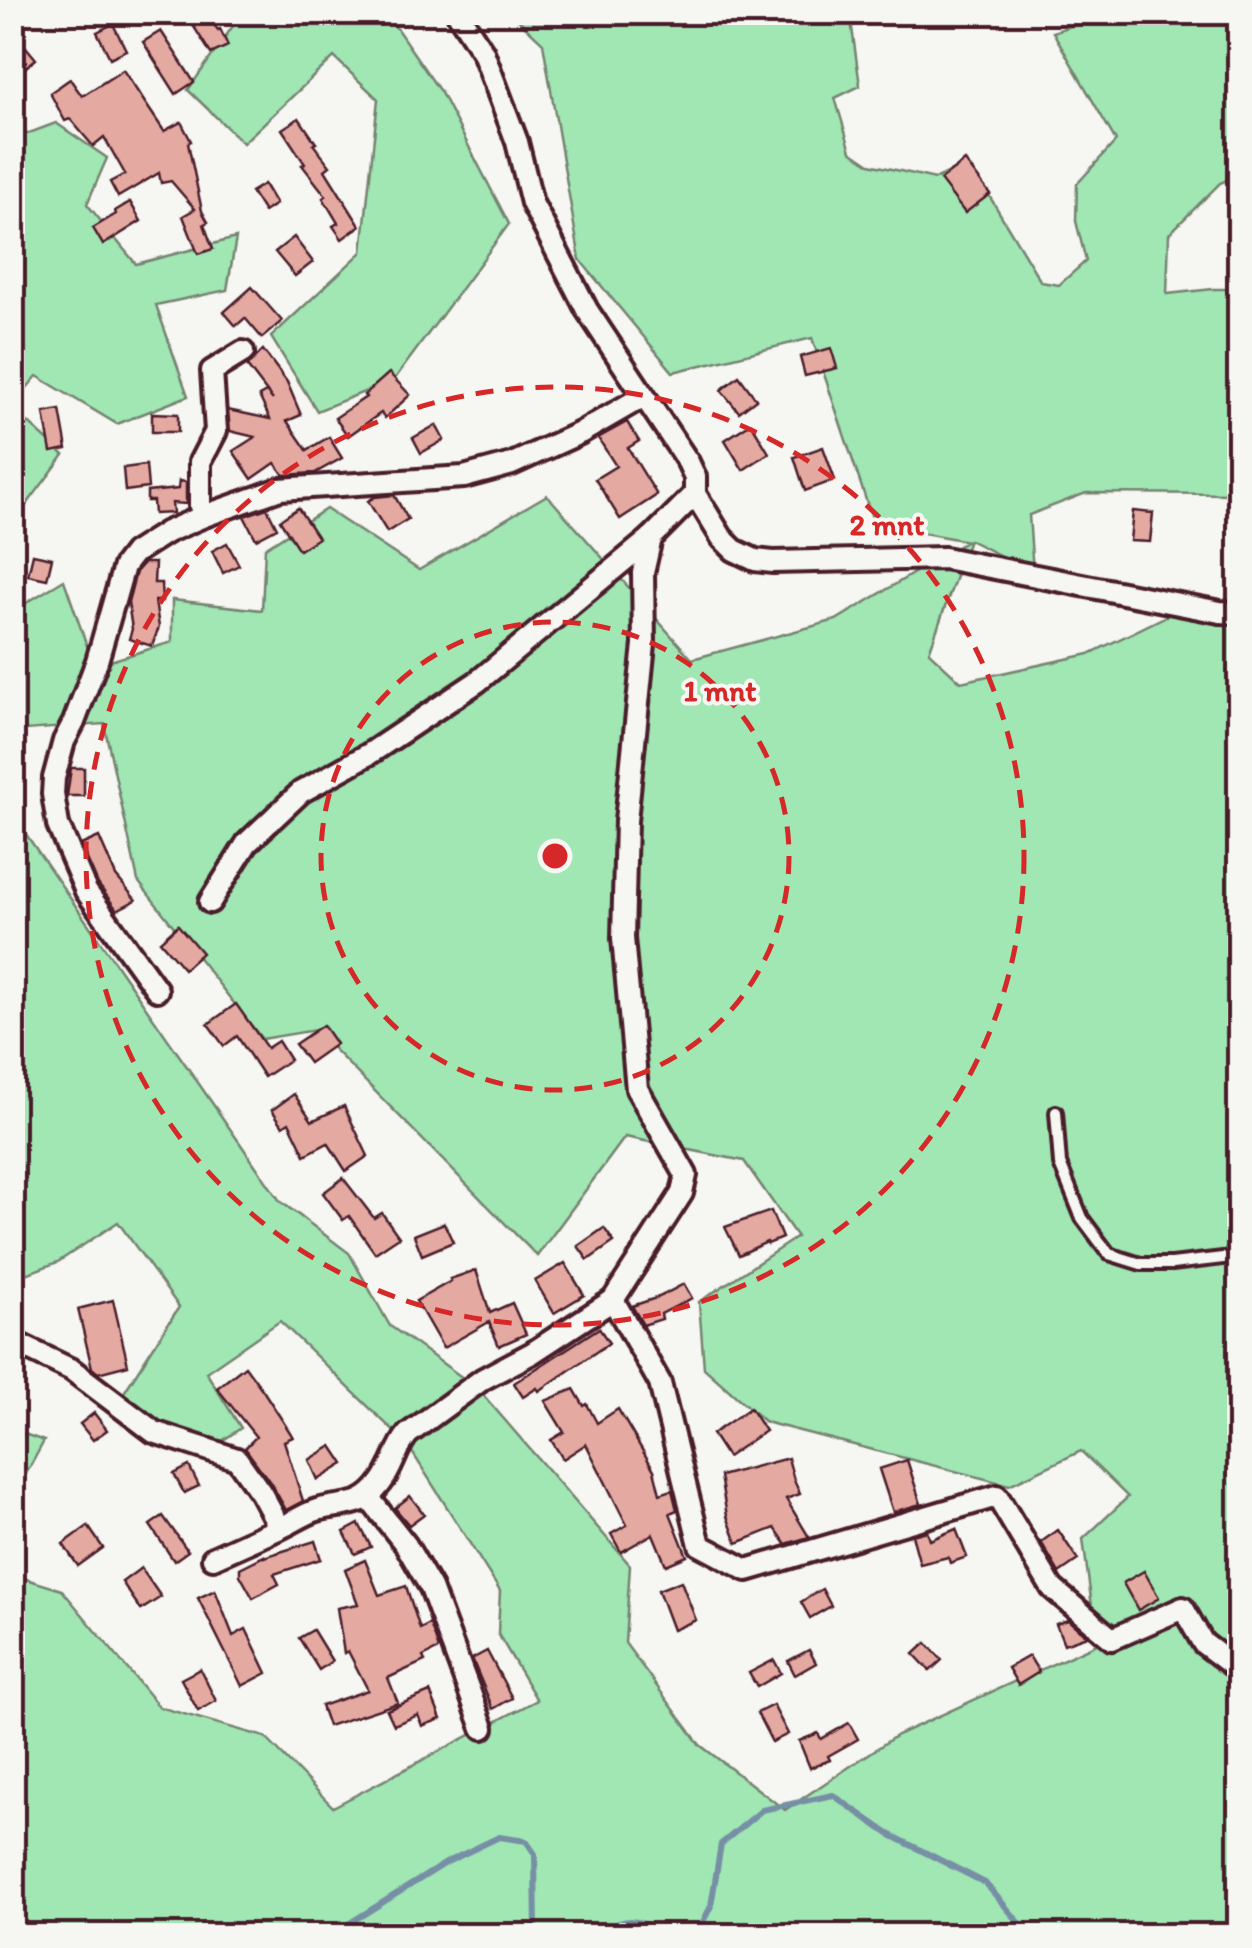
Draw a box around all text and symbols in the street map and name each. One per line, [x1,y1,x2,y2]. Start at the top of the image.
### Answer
text: 2 mnt [849,506,925,543]
text: 1 mnt [683,672,757,709]
centre of rings [537,838,573,874]

